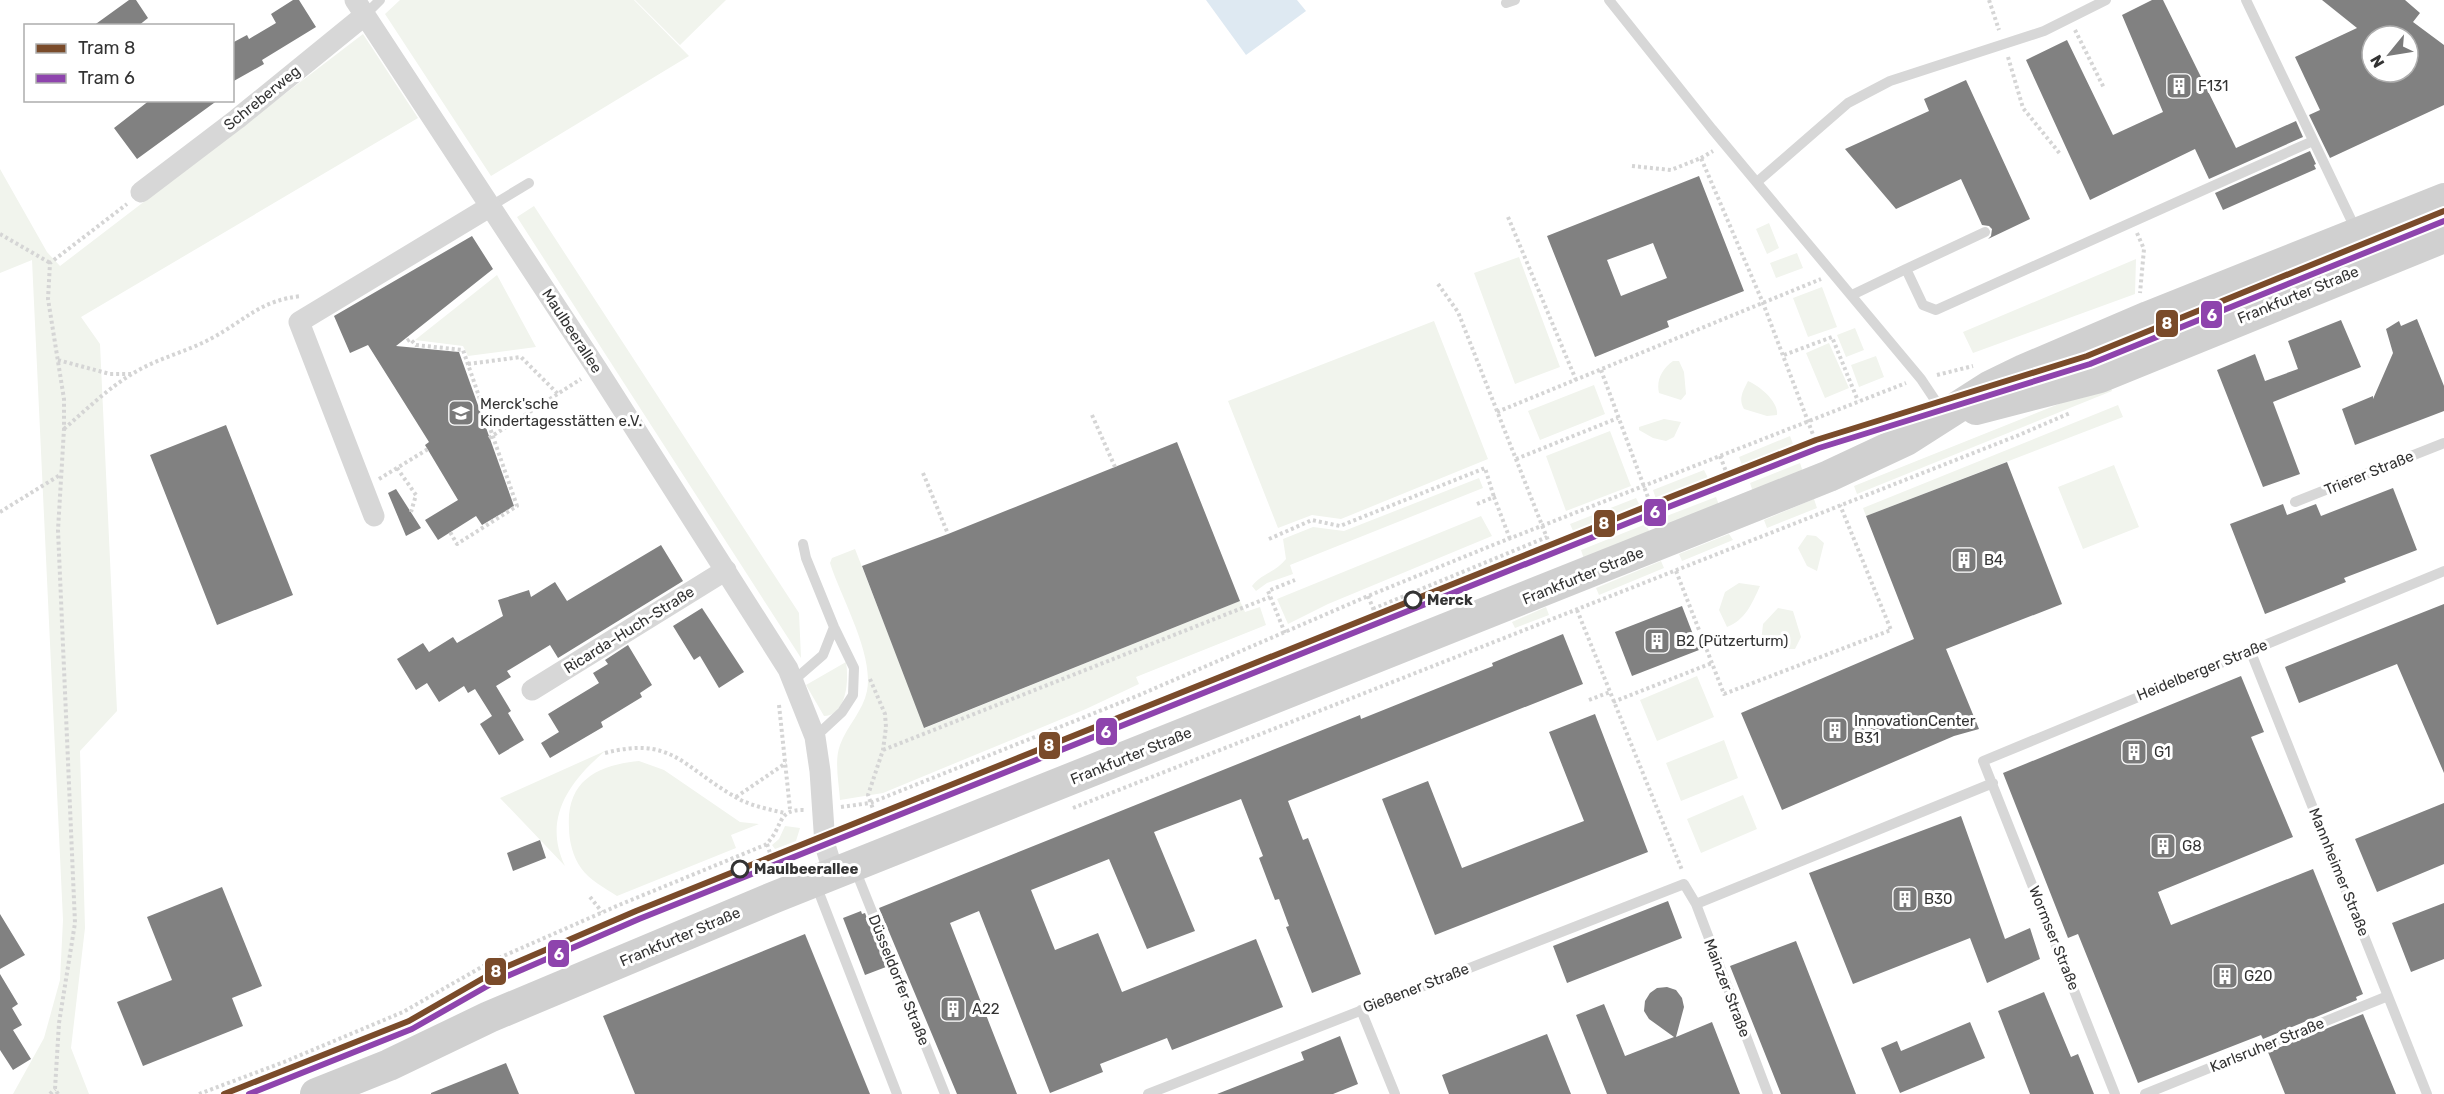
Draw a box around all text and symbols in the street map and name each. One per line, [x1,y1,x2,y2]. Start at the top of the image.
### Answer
legend [24,24,234,102]
north arrow [2360,24,2420,84]
text: Tram 8 [78,37,135,59]
text: N [2366,52,2389,71]
street label: Schreberweg [220,62,304,134]
text: Tram 6 [78,67,135,89]
building icon: F131 [2164,71,2194,101]
place label: F131 [2198,77,2228,95]
street label: Frankfurter Straße [2235,262,2361,328]
street label: Maulbeerallee [538,286,606,376]
line badge: 6 [2200,300,2223,329]
text: 6 [2207,306,2217,325]
line badge: 8 [2155,309,2179,338]
text: 8 [2162,314,2173,333]
place label: Merck'sche Kindertagesstätten e.V. [480,395,642,430]
school or university icon: Merck'sche Kindertagesstätten e.V. [446,398,476,428]
street label: Trierer Straße [2322,447,2416,499]
line badge: 6 [1643,498,1667,527]
text: 6 [1650,503,1660,522]
line badge: 8 [1593,509,1616,538]
text: 8 [1599,514,1610,533]
street label: Frankfurter Straße [1520,543,1646,609]
building icon: B4 [1949,545,1979,575]
place label: B4 [1984,551,2003,569]
street label: Ricarda-Huch-Straße [560,583,698,677]
marker: Merck [1404,591,1422,609]
place label: Merck [1427,591,1473,609]
building icon: B2 (Pützerturm) [1642,626,1672,656]
place label: B2 (Pützerturm) [1676,632,1788,650]
street label: Heidelberger Straße [2134,636,2270,704]
place label: InnovationCenter B31 [1854,712,1976,747]
building icon: InnovationCenter B31 [1820,715,1850,745]
line badge: 6 [1095,717,1118,746]
street label: Frankfurter Straße [1068,723,1194,789]
text: 6 [1101,723,1111,742]
line badge: 8 [1038,731,1061,760]
text: 8 [1044,736,1055,755]
building icon: G1 [2119,737,2149,767]
place label: G1 [2154,743,2171,761]
street label: Mannheimer Straße [2305,805,2373,939]
building icon: G8 [2148,831,2178,861]
place label: G8 [2182,837,2202,855]
marker: Maulbeerallee [731,860,749,878]
place label: Maulbeerallee [754,860,858,878]
street label: Wormser Straße [2025,883,2083,993]
building icon: B30 [1890,884,1920,914]
place label: B30 [1924,890,1953,908]
street label: Frankfurter Straße [617,903,743,971]
street label: Düsseldorfer Straße [865,912,933,1048]
street label: Mainzer Straße [1700,936,1754,1040]
line badge: 6 [547,939,570,968]
text: 6 [554,945,564,964]
line badge: 8 [484,957,507,986]
street label: Gießener Straße [1360,959,1472,1017]
building icon: G20 [2210,961,2240,991]
text: 8 [491,962,502,981]
place label: G20 [2244,967,2273,985]
building icon: A22 [938,994,968,1024]
place label: A22 [972,1000,1000,1018]
street label: Karlsruher Straße [2207,1014,2327,1076]

